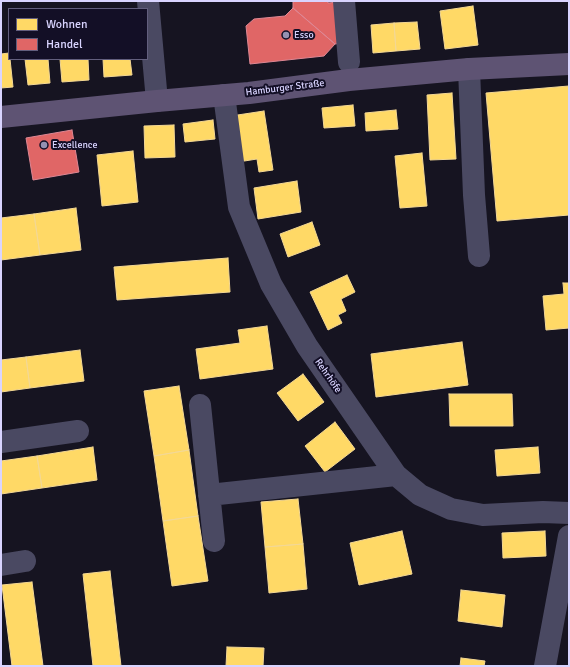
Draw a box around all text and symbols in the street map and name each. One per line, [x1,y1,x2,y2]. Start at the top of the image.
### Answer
legend [8,8,148,60]
text: Wohnen [46,17,88,32]
place label: Esso [294,29,314,41]
marker: Esso [281,30,291,40]
text: Handel [46,37,83,52]
street label: Hamburger Straße [245,77,325,99]
place label: Excellence [52,139,98,151]
marker: Excellence [39,140,49,150]
street label: Rehrhöfe [312,357,344,395]

